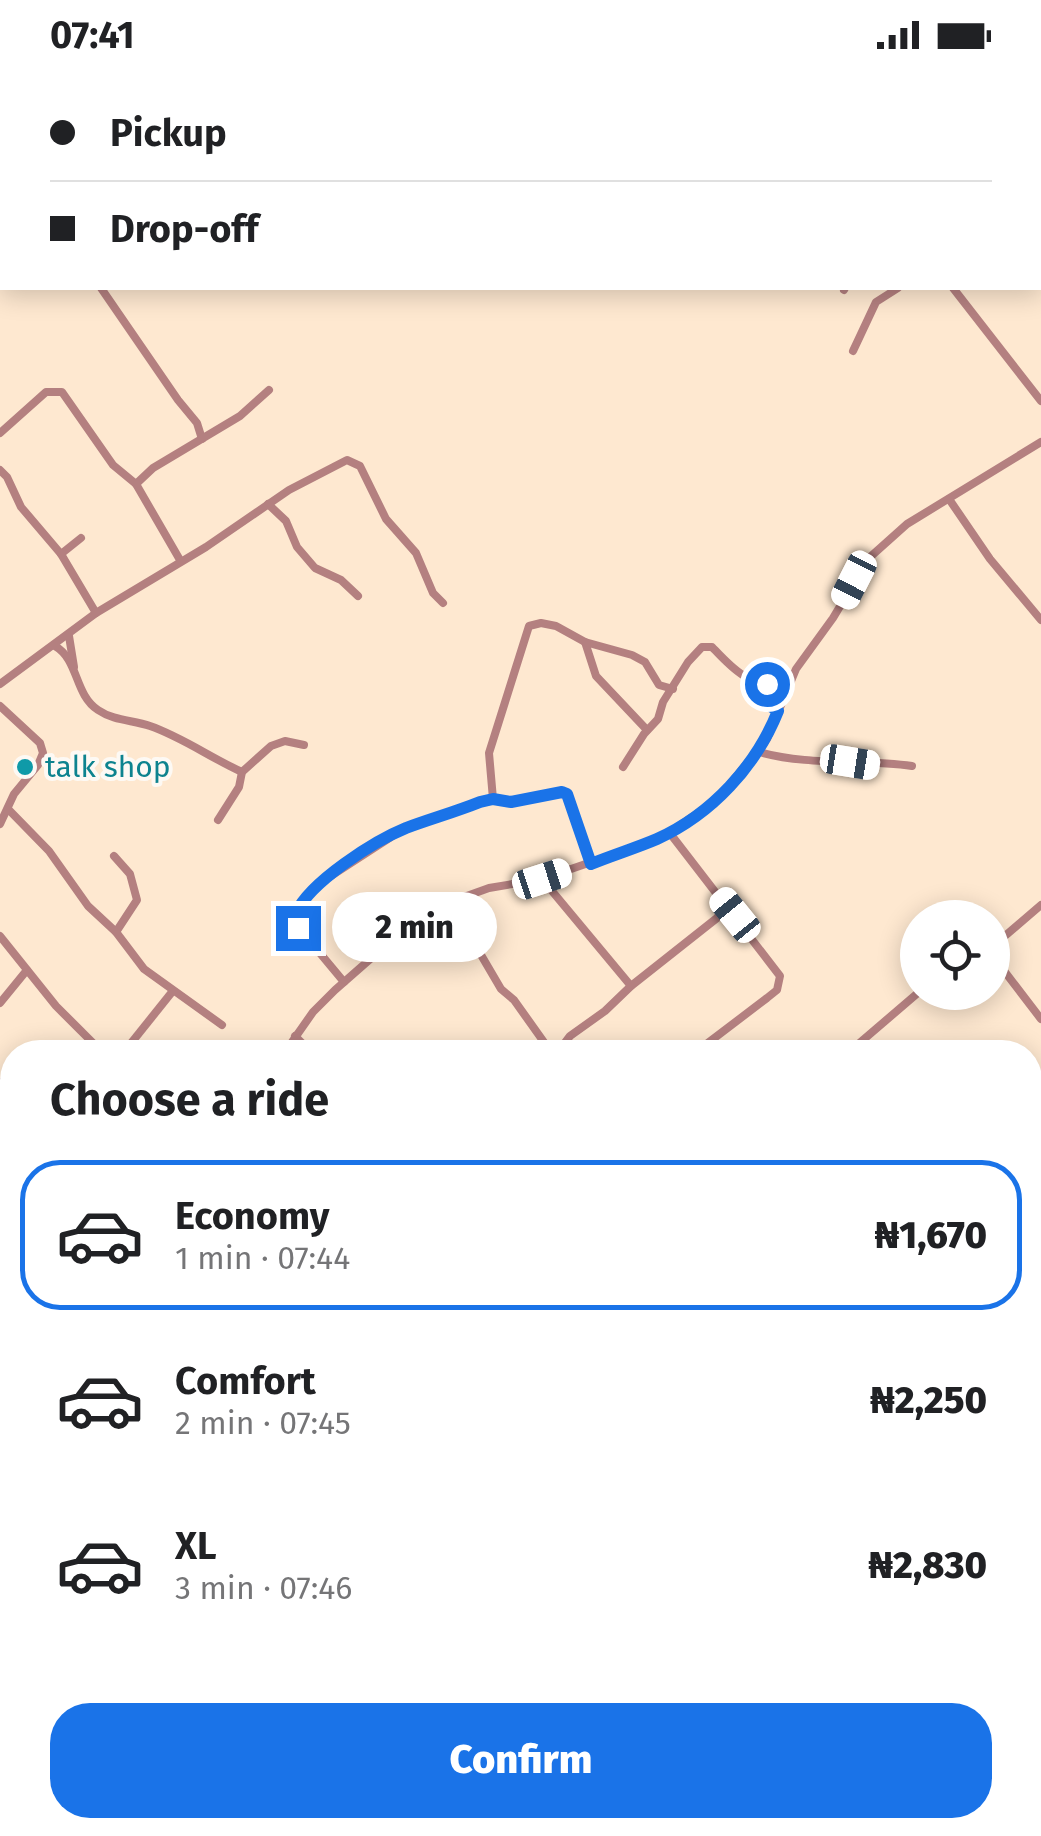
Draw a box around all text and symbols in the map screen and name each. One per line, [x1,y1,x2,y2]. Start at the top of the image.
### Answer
text: 07:41 [50,12,135,58]
text: Pickup [110,110,227,156]
text: Drop-off [110,206,258,252]
car [827,546,881,614]
route start [745,662,790,707]
car [818,742,882,782]
place label: talk shop [45,749,171,785]
marker: talk shop [14,756,36,778]
car [509,855,575,903]
car [704,882,766,948]
callout: 2 min [333,893,498,963]
map controls [900,900,1010,1010]
button: locate [900,900,1010,1010]
route end [276,906,321,951]
text: 2 min [375,908,454,946]
text: Choose a ride [50,1073,329,1127]
icon: car [55,1190,145,1280]
text: Economy [175,1193,330,1239]
text: ₦1,670 [874,1212,987,1258]
text: 1 min · 07:44 [175,1239,350,1277]
icon: car [55,1355,145,1445]
text: Comfort [175,1358,316,1404]
text: ₦2,250 [870,1377,987,1423]
text: 2 min · 07:45 [175,1404,351,1442]
icon: car [55,1520,145,1610]
text: XL [175,1523,217,1569]
text: ₦2,830 [868,1542,987,1588]
text: 3 min · 07:46 [175,1569,352,1607]
button: Confirm [50,1703,992,1818]

